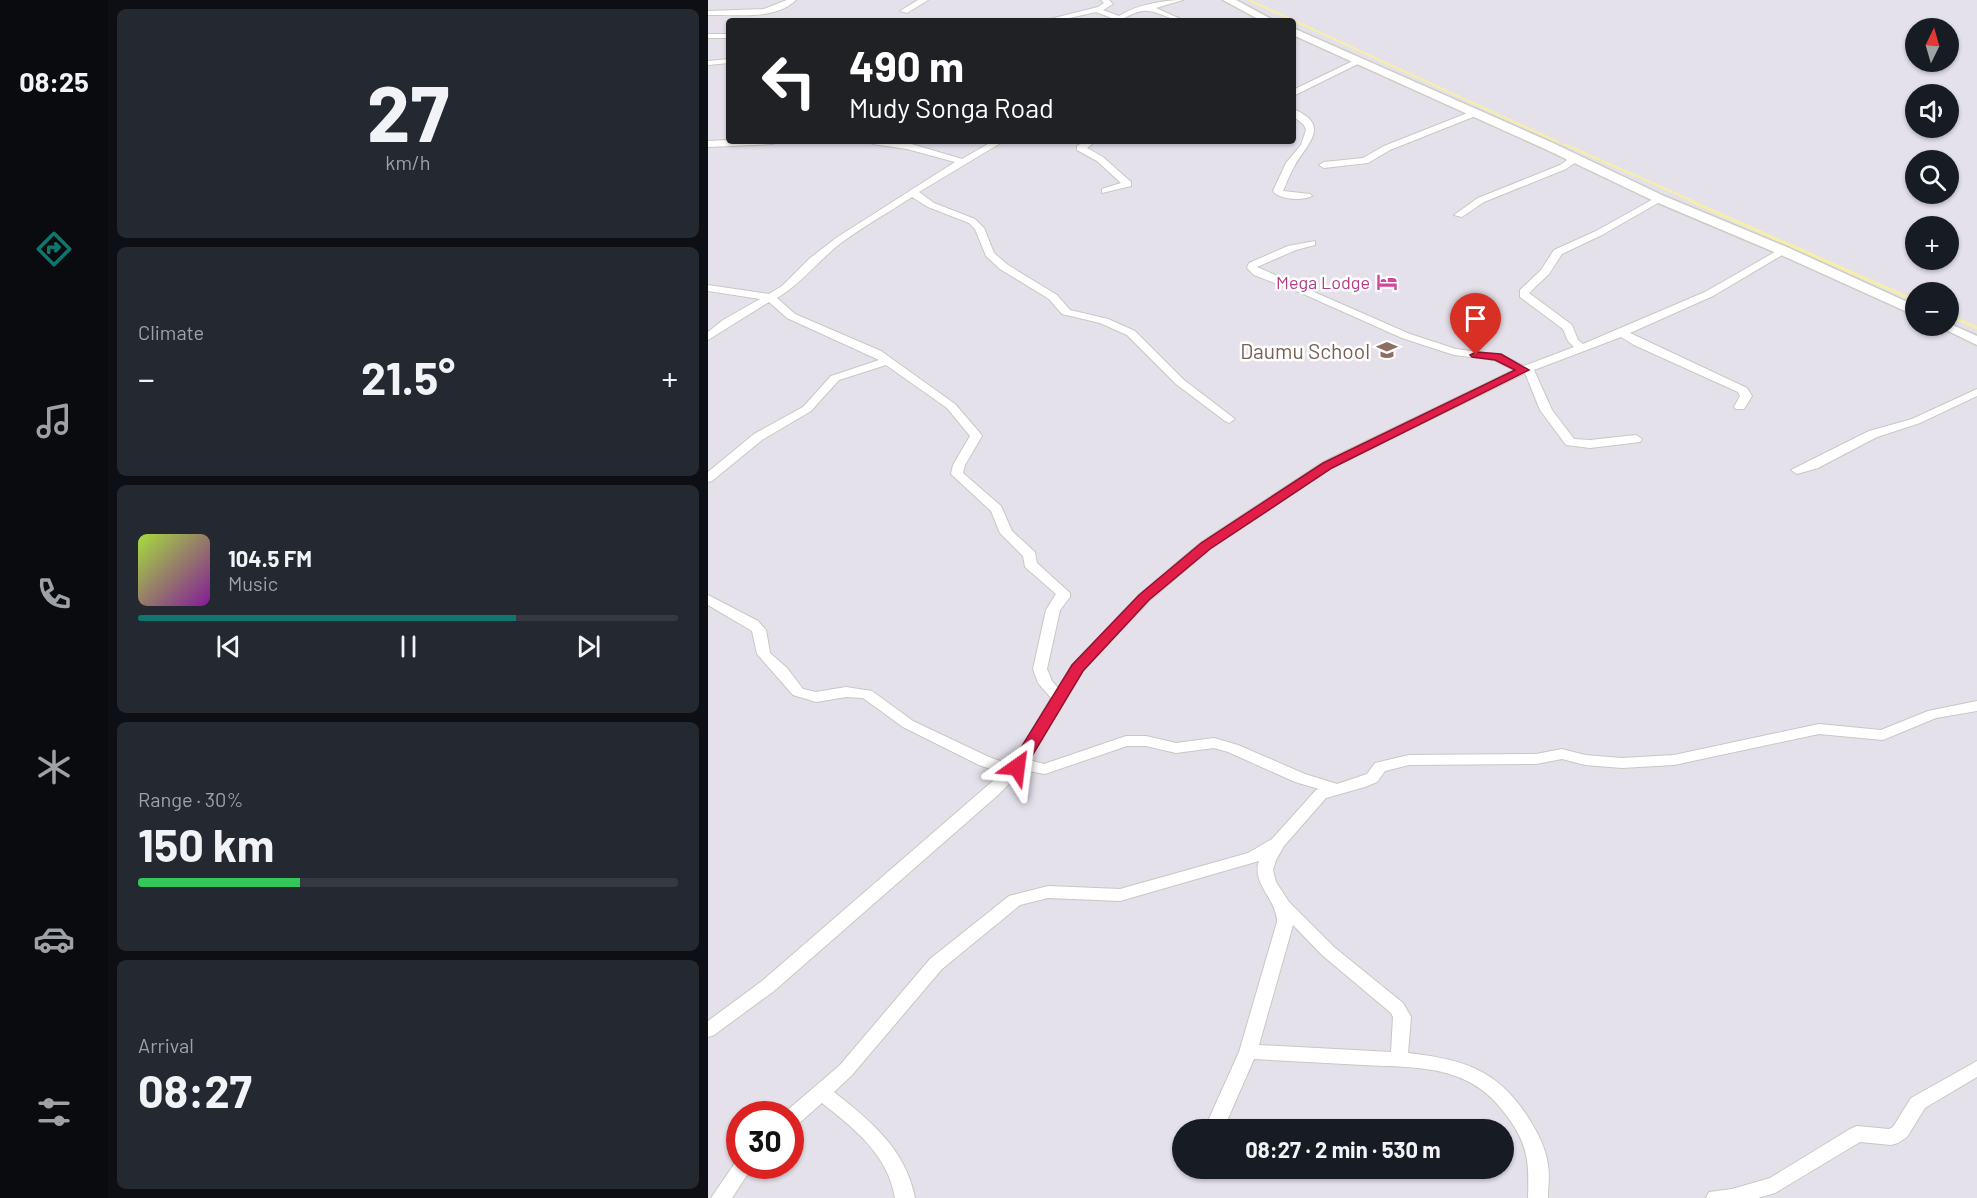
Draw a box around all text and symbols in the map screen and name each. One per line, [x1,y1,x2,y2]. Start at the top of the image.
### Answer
north arrow [1905,18,1959,72]
map controls [1905,18,1959,336]
text: 490 m [849,40,964,90]
icon: left [750,42,828,120]
text: 27 [367,64,449,158]
text: 08:25 [19,65,89,97]
button: sound [1905,84,1959,138]
text: Mudy Songa Road [849,91,1054,123]
text: km/h [385,150,431,174]
button: search [1905,150,1959,204]
button: + [1905,216,1959,270]
icon: directions [33,228,75,270]
hotel icon: Mega Lodge [1375,270,1399,294]
place label: Mega Lodge [1276,271,1370,293]
button: − [1905,282,1959,336]
pin [1450,293,1501,355]
icon: arrive [1459,302,1492,335]
text: Climate [138,320,204,344]
place label: Daumu School [1240,338,1370,363]
school or university icon: Daumu School [1375,338,1399,362]
text: 21.5° [361,350,455,404]
text: − [138,358,155,398]
text: + [662,358,678,398]
icon: music [33,400,75,442]
text: 104.5 FM [228,545,312,571]
text: Music [228,571,278,595]
icon: phone [33,573,75,615]
icon: previous [212,630,245,663]
icon: pause [392,630,425,663]
icon: next [572,630,605,663]
position arrow [985,735,1049,799]
icon: climate [33,746,75,788]
text: Range · 30% [138,787,243,811]
text: 150 km [138,817,274,871]
icon: car [33,918,75,960]
text: Arrival [138,1033,194,1057]
text: 08:27 [138,1063,252,1117]
icon: filters [33,1091,75,1133]
speed limit sign: 30 [726,1101,804,1179]
text: 08:27 · 2 min · 530 m [1245,1136,1441,1162]

